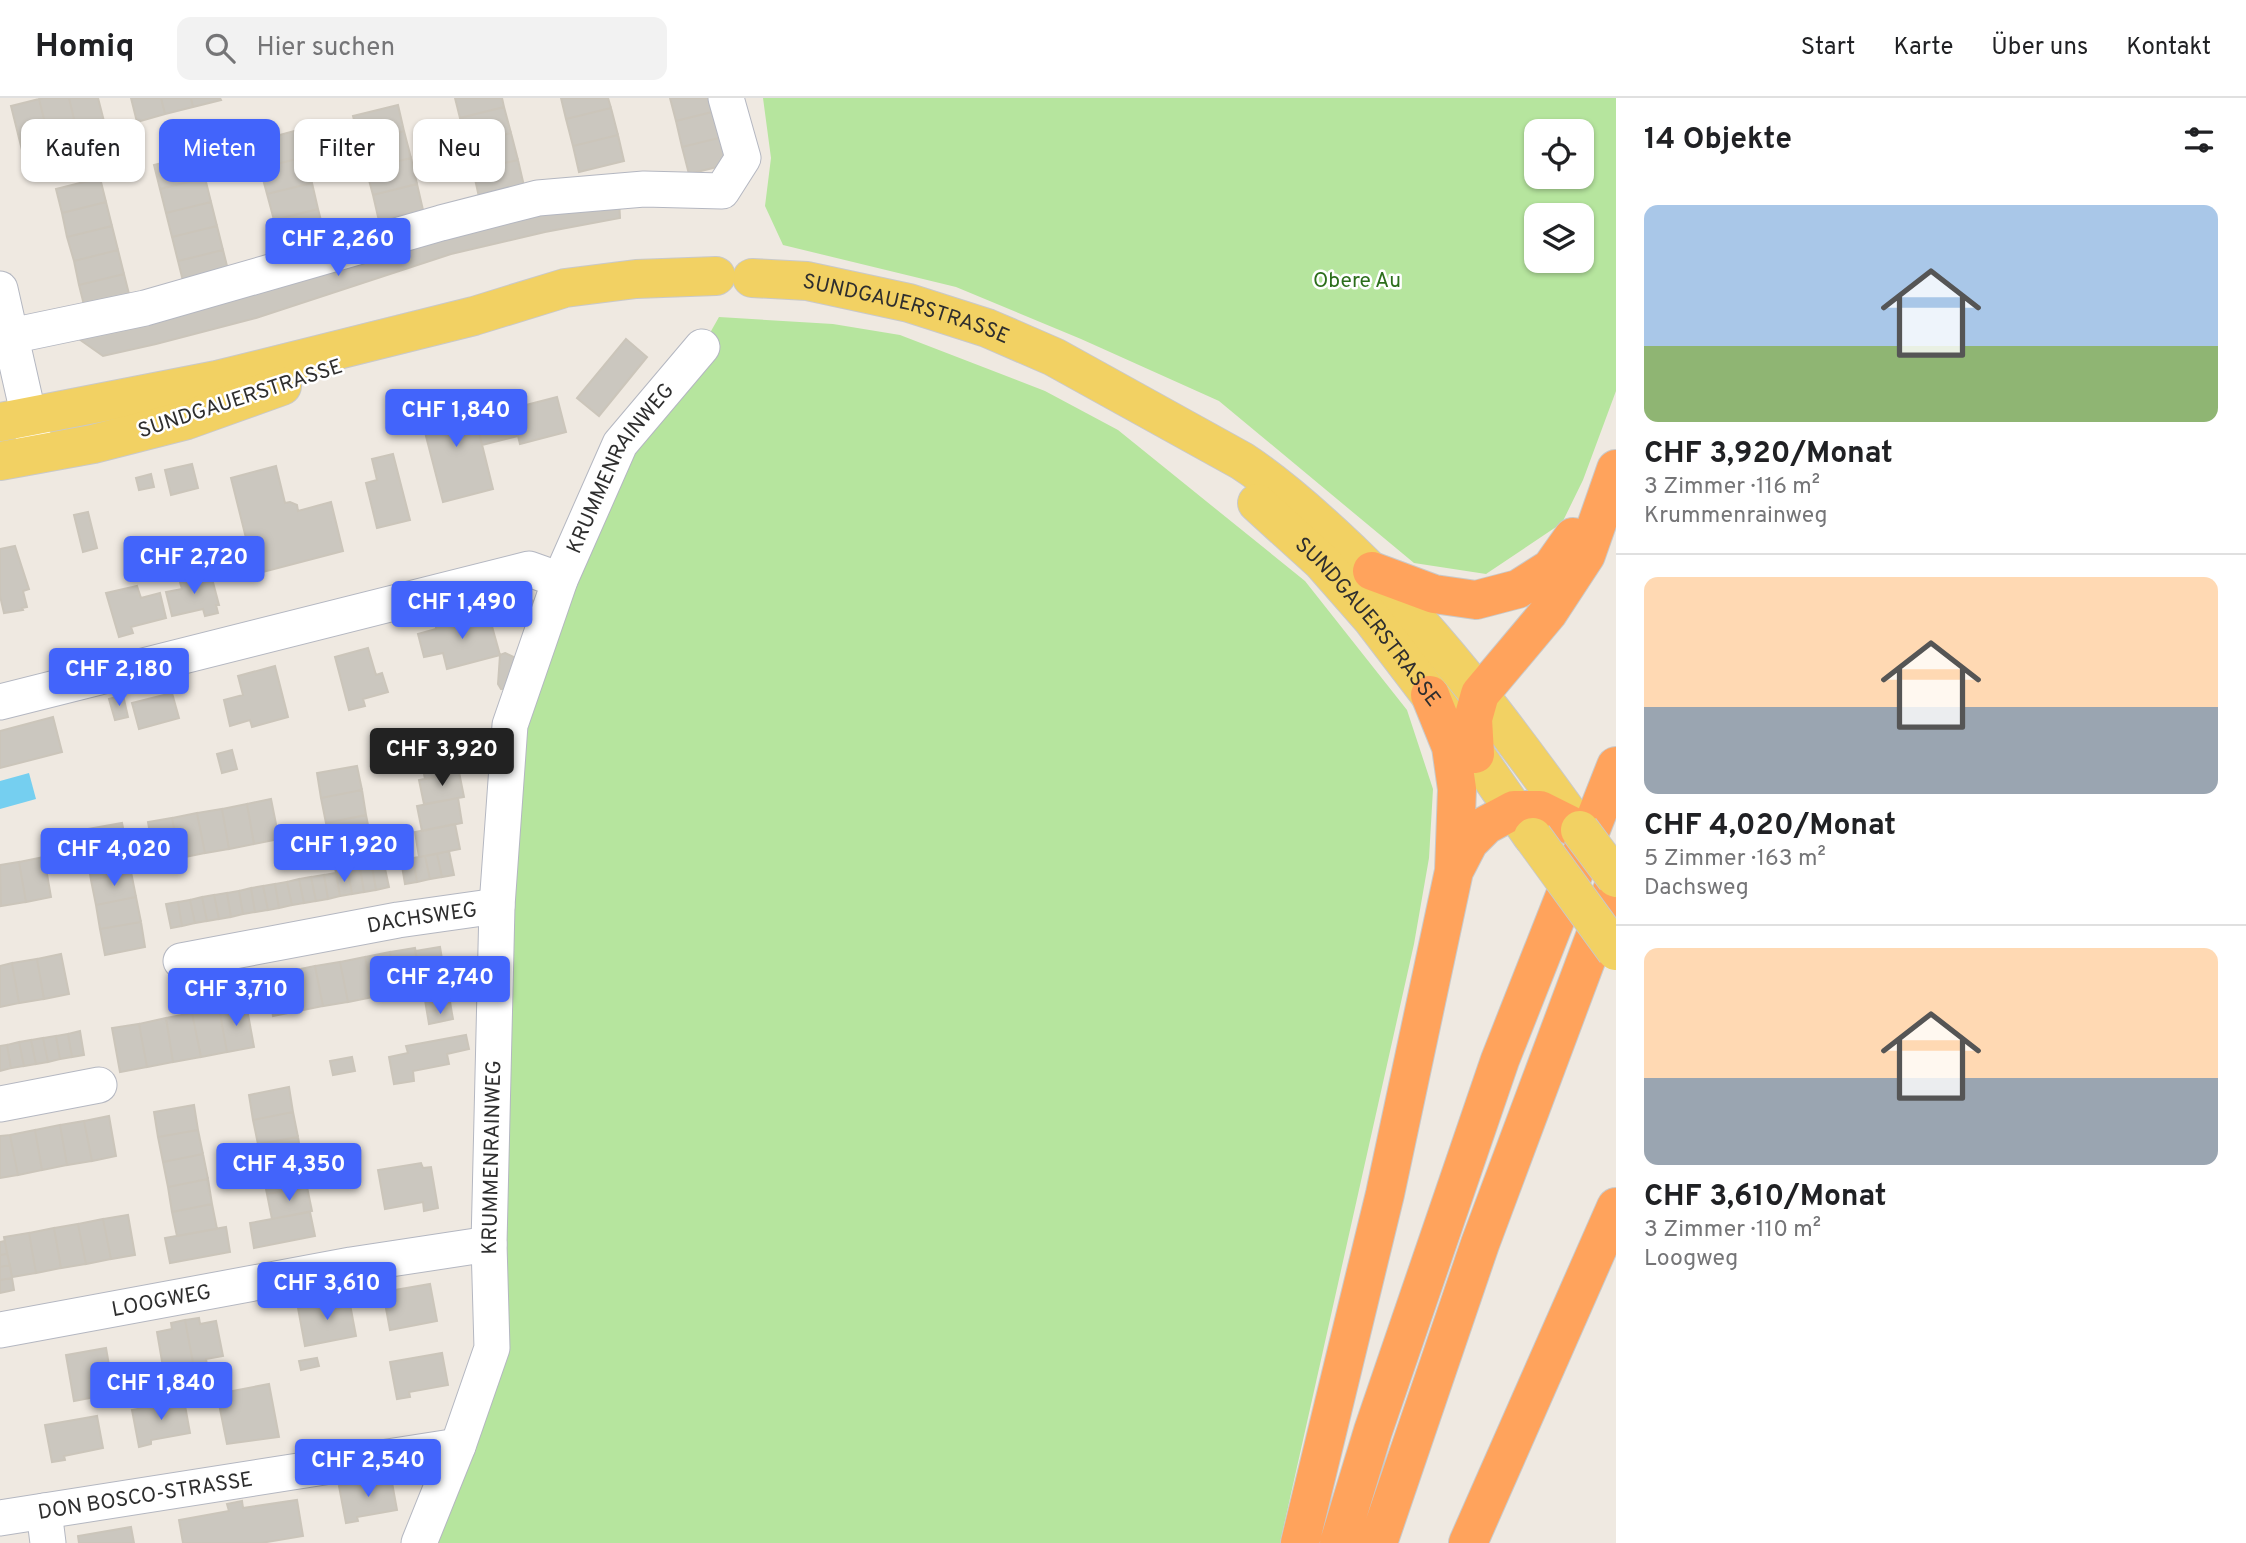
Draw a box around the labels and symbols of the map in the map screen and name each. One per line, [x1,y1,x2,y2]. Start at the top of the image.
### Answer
pin: CHF 2,260 [258,218,418,278]
street label: SUNDGAUERSTRASSE [800,268,1013,351]
park label: Obere Au [1313,268,1401,295]
street label: SUNDGAUERSTRASSE [135,354,346,445]
street label: KRUMMENRAINWEG [561,378,681,558]
pin: CHF 1,840 [376,390,536,449]
street label: SUNDGAUERSTRASSE [1289,532,1446,713]
pin: CHF 2,720 [114,536,274,596]
pin: CHF 1,490 [382,582,542,641]
pin: CHF 2,180 [39,648,199,708]
pin: CHF 3,920 [362,728,522,788]
pin: CHF 1,920 [264,824,424,884]
pin: CHF 4,020 [34,828,194,888]
street label: DACHSWEG [365,897,479,941]
pin: CHF 2,740 [360,956,520,1016]
pin: CHF 3,710 [156,968,316,1028]
street label: KRUMMENRAINWEG [477,1060,508,1255]
pin: CHF 4,350 [209,1144,369,1203]
pin: CHF 3,610 [247,1262,407,1322]
street label: LOOGWEG [110,1279,213,1324]
pin: CHF 1,840 [81,1362,241,1422]
pin: CHF 2,540 [288,1440,448,1499]
street label: DON BOSCO-STRASSE [36,1466,255,1527]

